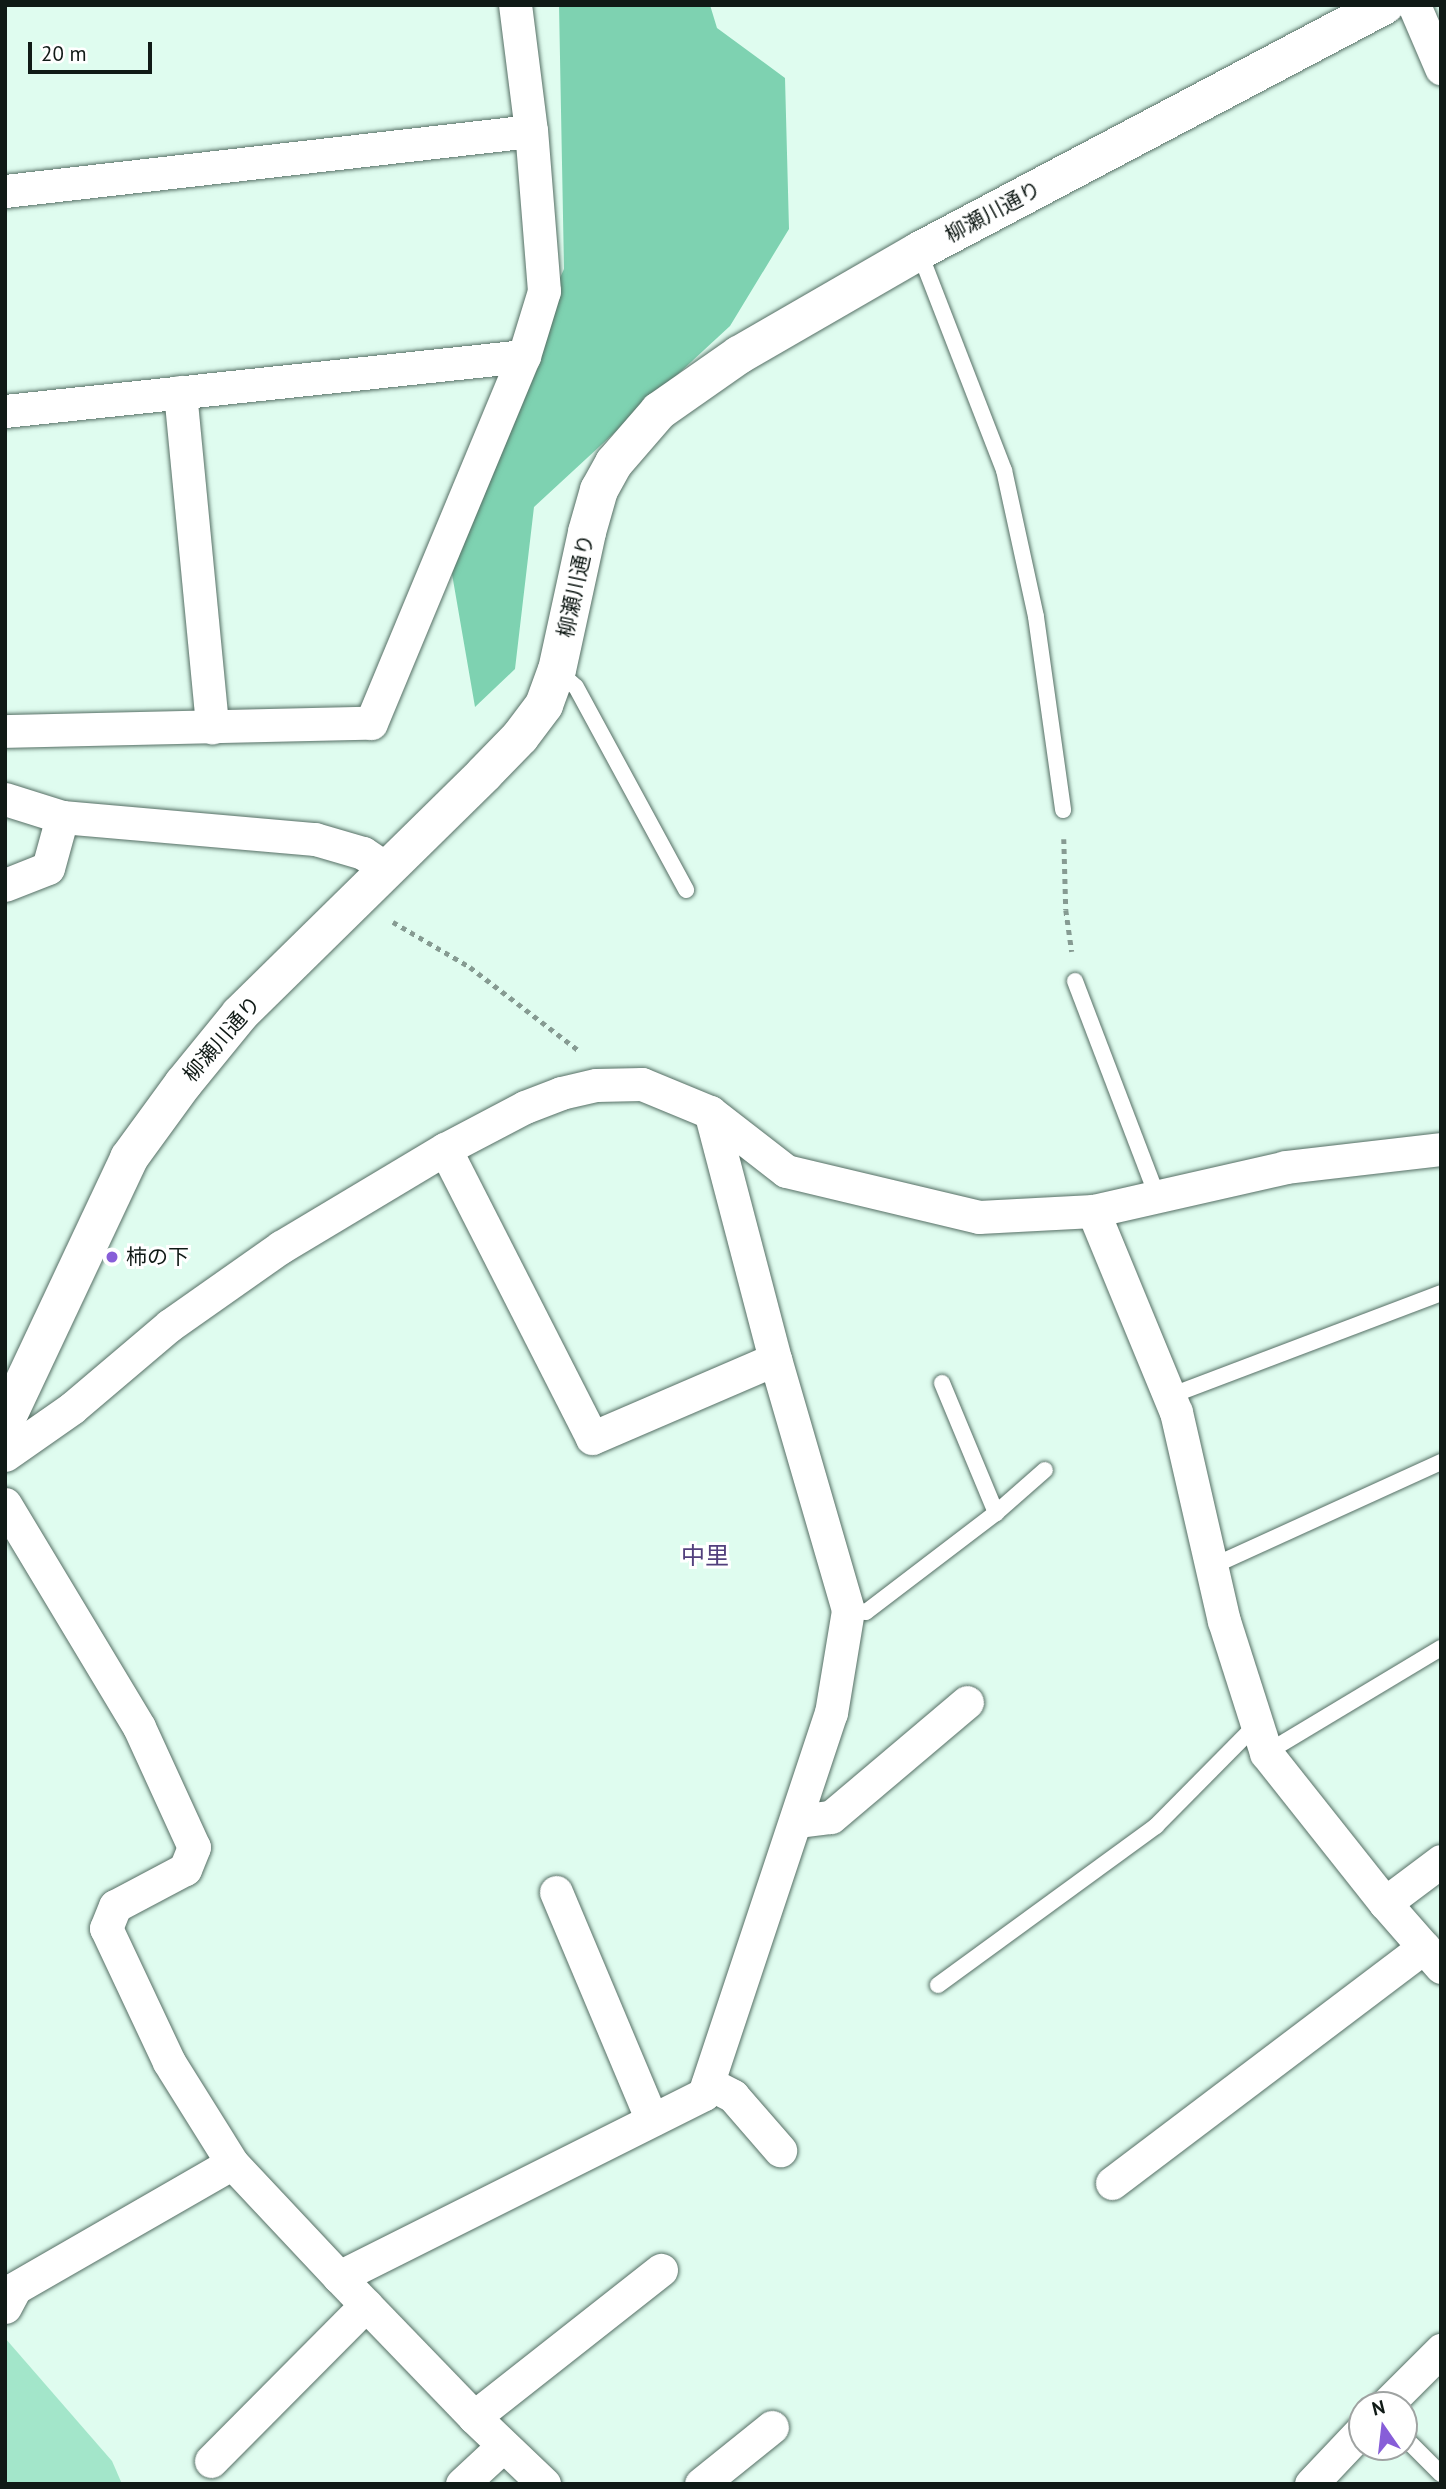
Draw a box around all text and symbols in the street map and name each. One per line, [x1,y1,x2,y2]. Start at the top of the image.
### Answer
scale bar [32,28,156,72]
text: 20 m [41,40,87,67]
street label: 柳瀬川通り [941,176,1045,248]
street label: 柳瀬川通り [553,532,599,640]
street label: 柳瀬川通り [178,991,266,1087]
place label: 柿の下 [126,1244,189,1270]
marker: 柿の下 [104,1249,120,1265]
district label: 中里 [681,1542,729,1570]
north arrow [1348,2391,1418,2461]
text: N [1369,2394,1387,2421]

